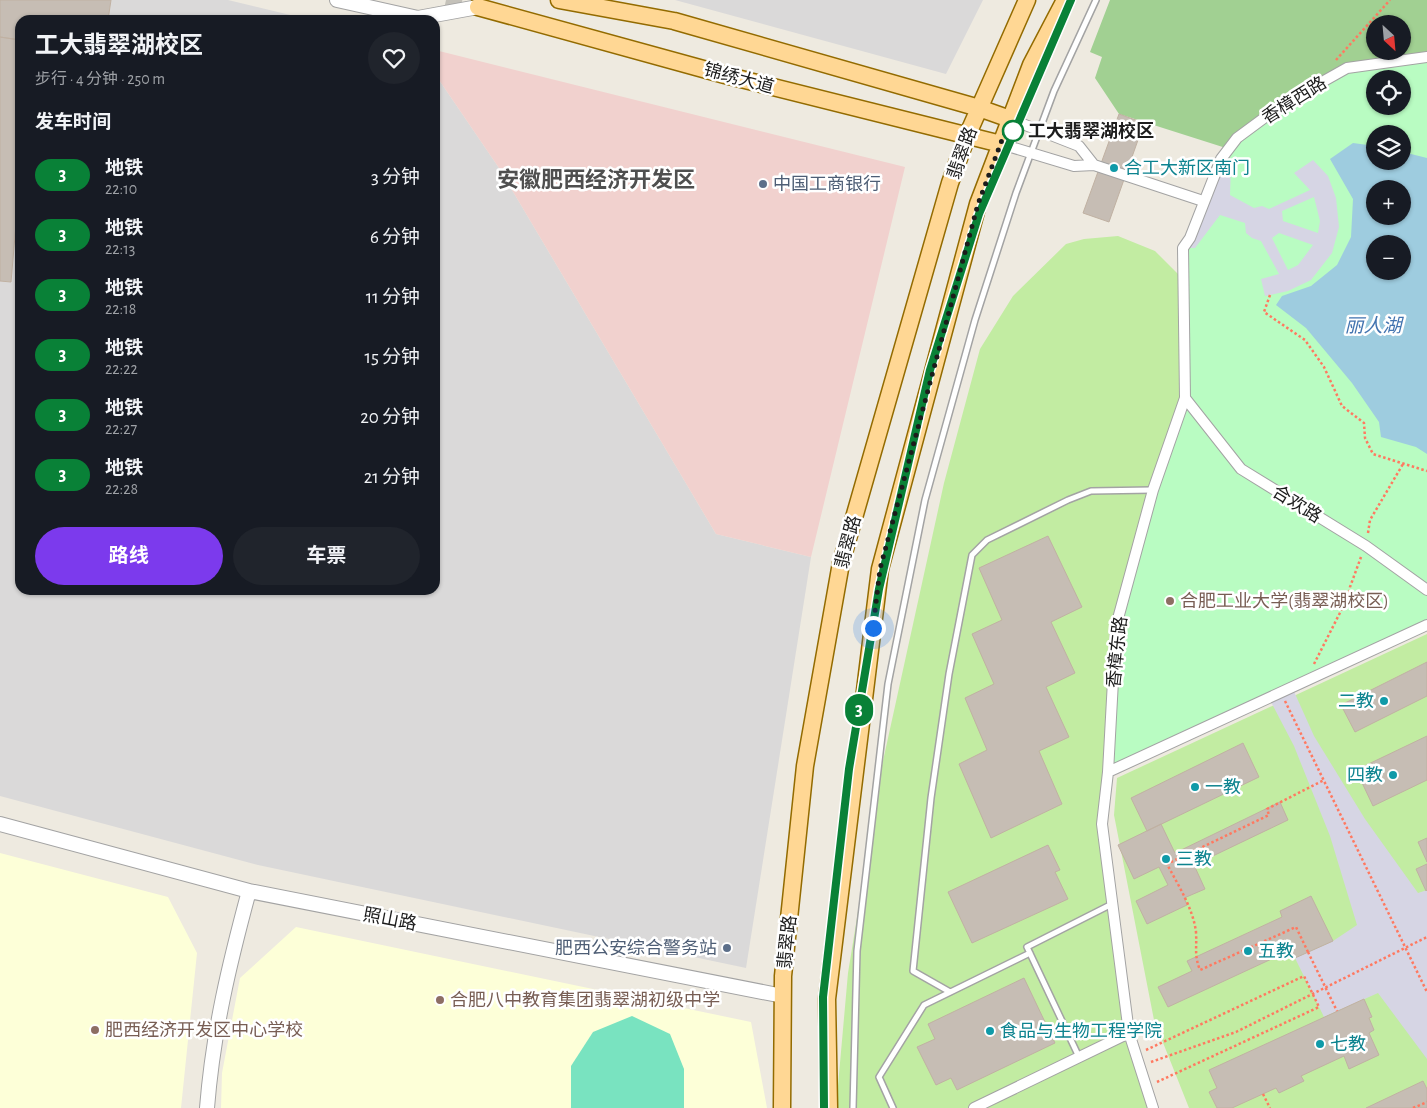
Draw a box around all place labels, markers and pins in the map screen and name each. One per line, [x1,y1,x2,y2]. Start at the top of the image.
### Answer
marker: 工大翡翠湖校区 [1002,120,1024,142]
place label: 工大翡翠湖校区 [1028,121,1154,141]
place label: 合工大新区南门 [1124,158,1250,178]
marker: 合工大新区南门 [1108,162,1120,174]
place label: 中国工商银行 [773,174,881,194]
marker: 中国工商银行 [757,178,769,190]
place label: 合肥工业大学(翡翠湖校区) [1180,591,1389,611]
marker: 合肥工业大学(翡翠湖校区) [1164,595,1176,607]
place label: 二教 [1338,691,1374,711]
marker: 二教 [1378,695,1390,707]
place label: 四教 [1347,765,1383,785]
marker: 四教 [1387,769,1399,781]
place label: 一教 [1205,777,1241,797]
marker: 一教 [1189,781,1201,793]
place label: 三教 [1176,849,1212,869]
marker: 三教 [1160,853,1172,865]
place label: 肥西公安综合警务站 [555,938,717,958]
place label: 五教 [1258,941,1294,961]
marker: 肥西公安综合警务站 [721,942,733,954]
marker: 五教 [1242,945,1254,957]
place label: 合肥八中教育集团翡翠湖初级中学 [450,990,720,1010]
marker: 合肥八中教育集团翡翠湖初级中学 [434,994,446,1006]
place label: 肥西经济开发区中心学校 [105,1020,303,1040]
place label: 食品与生物工程学院 [1000,1021,1162,1041]
marker: 肥西经济开发区中心学校 [89,1024,101,1036]
marker: 食品与生物工程学院 [984,1025,996,1037]
place label: 七教 [1330,1034,1366,1054]
marker: 七教 [1314,1038,1326,1050]

